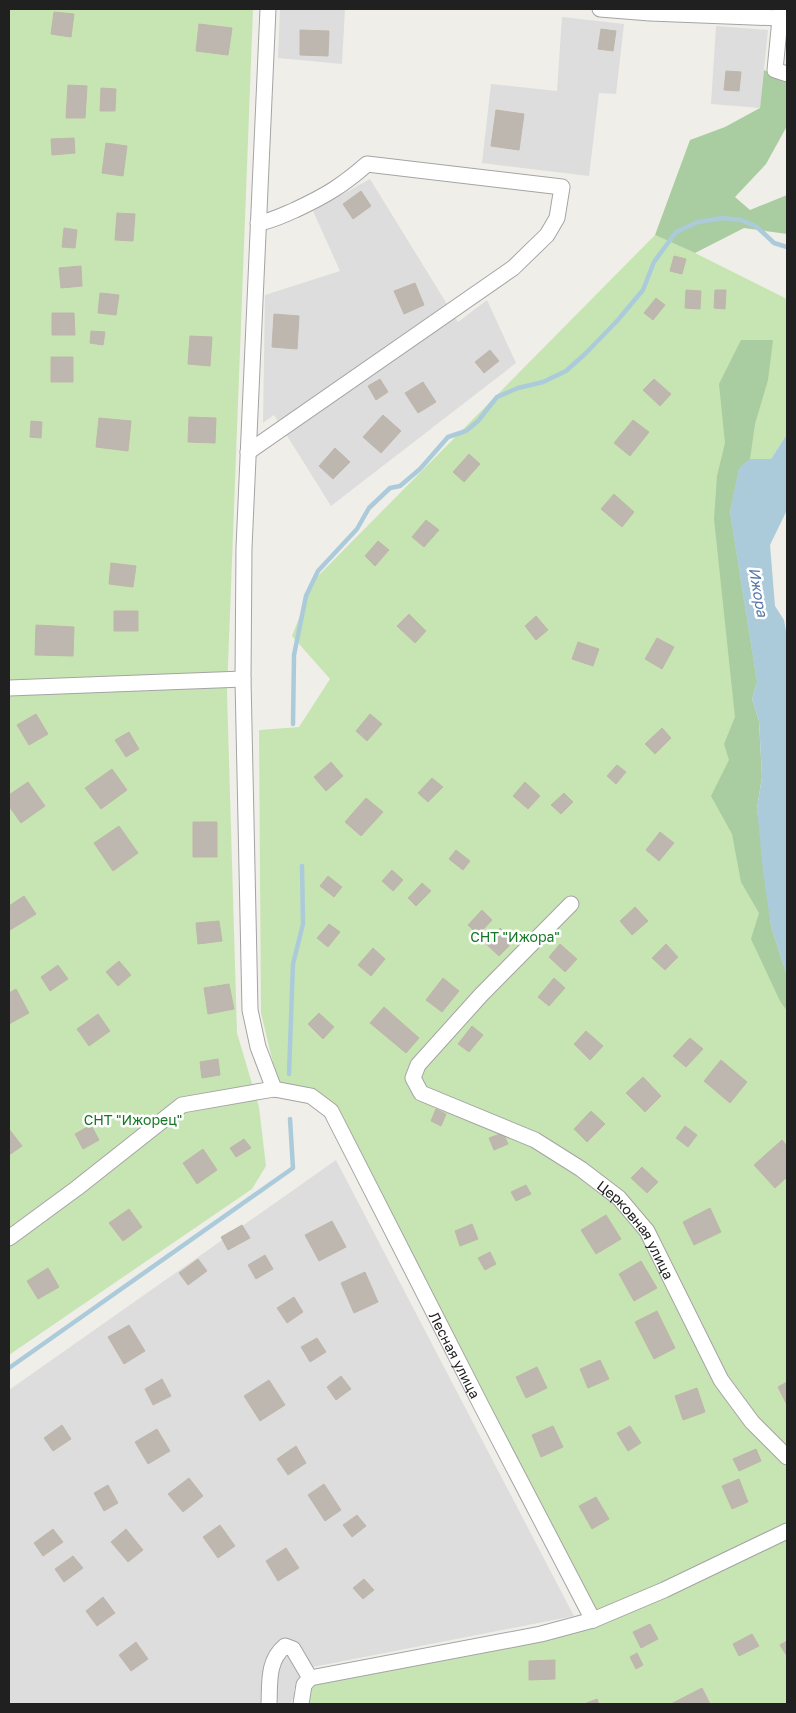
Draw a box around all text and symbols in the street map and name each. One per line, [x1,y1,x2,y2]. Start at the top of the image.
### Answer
water label: Ижора [746,566,772,619]
park label: СНТ "Ижора" [470,928,560,945]
park label: СНТ "Ижорец" [84,1111,182,1128]
street label: Церковная улица [594,1176,678,1282]
street label: Лесная улица [426,1309,484,1401]

